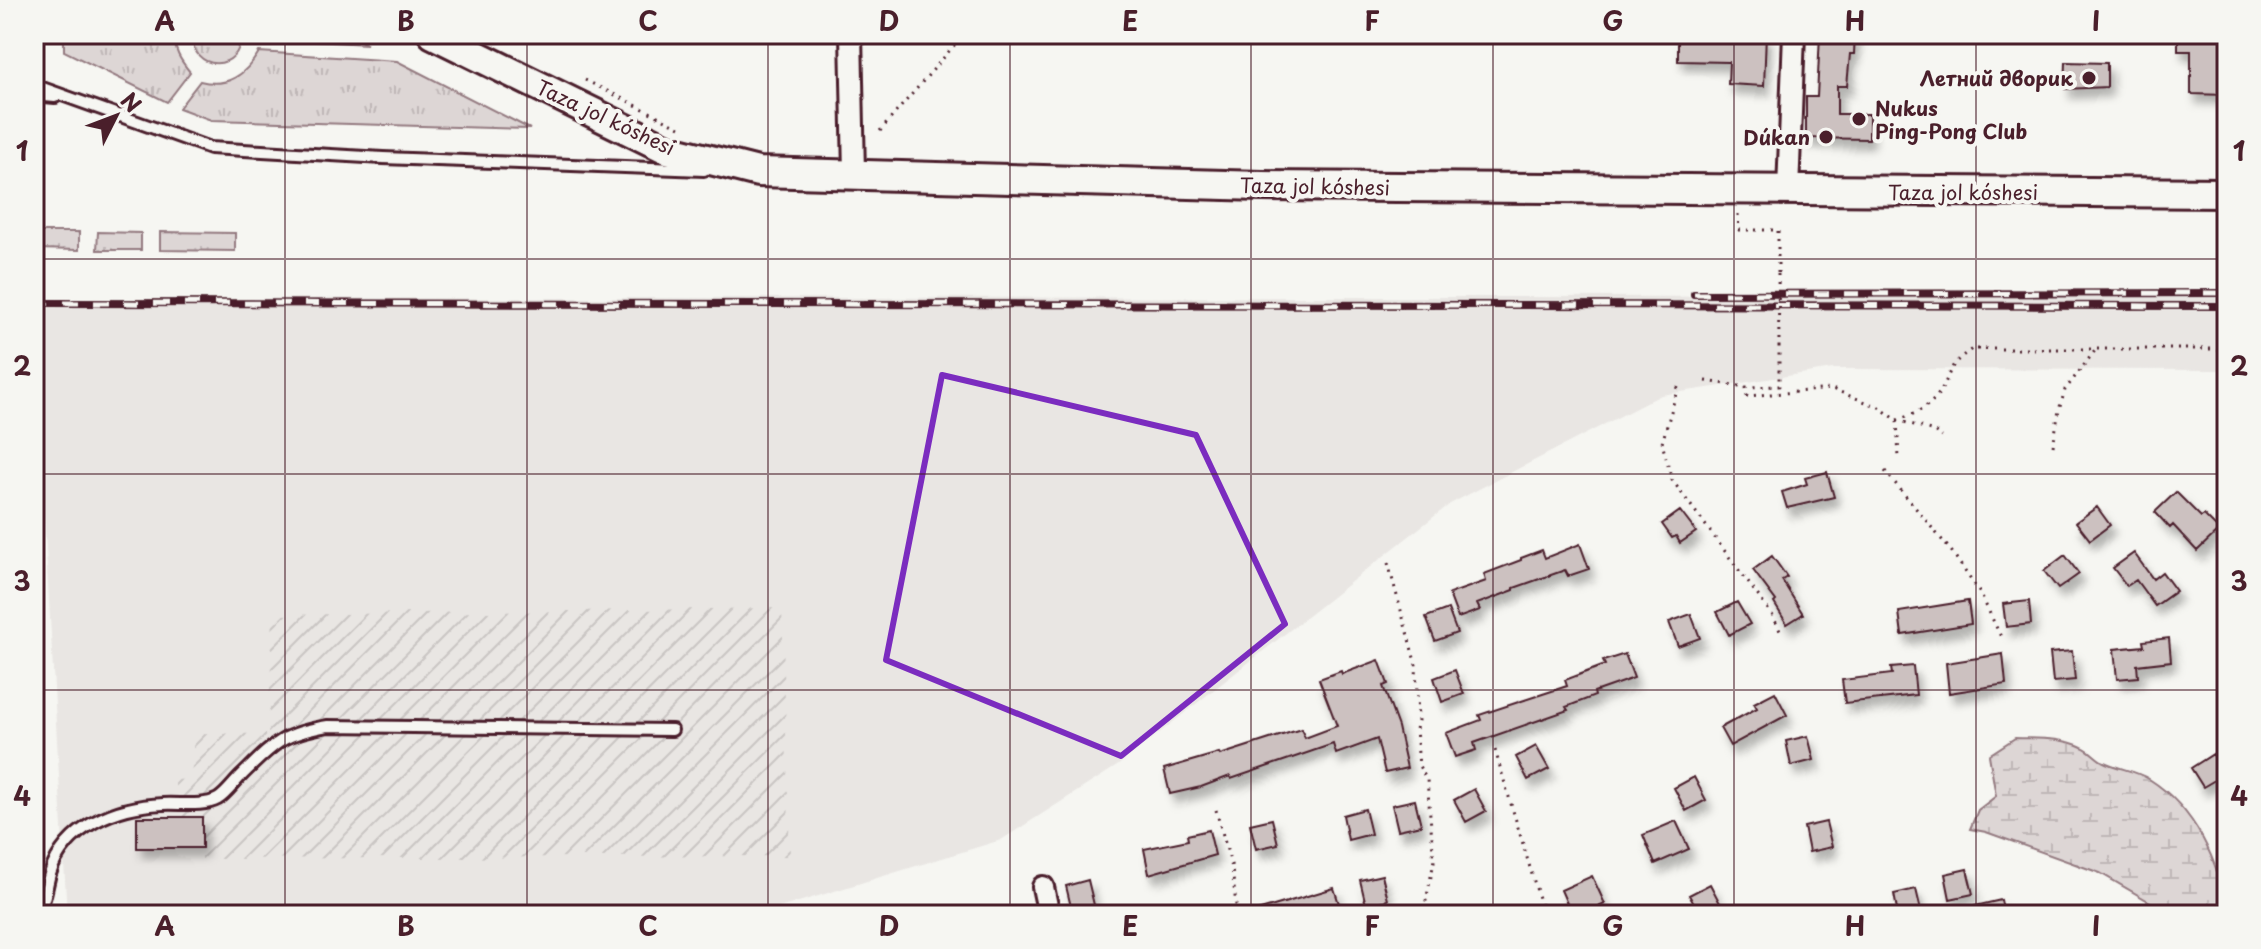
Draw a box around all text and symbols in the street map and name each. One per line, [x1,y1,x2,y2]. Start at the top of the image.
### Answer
text: A [155,1,175,40]
text: B [397,1,415,40]
text: C [638,1,658,40]
text: D [879,1,899,40]
text: E [1122,1,1138,40]
text: F [1364,1,1380,40]
text: G [1602,1,1624,40]
text: H [1845,1,1865,40]
text: I [2092,1,2100,40]
place label: Летний дворик [1920,63,2073,93]
marker: Летний дворик [2080,69,2098,87]
street label: Taza jol kóshesi [532,72,680,162]
north arrow [76,76,156,156]
text: N [114,84,150,119]
place label: Nukus Ping-Pong Club [1875,93,2027,146]
marker: Nukus Ping-Pong Club [1850,110,1868,128]
place label: Dúkan [1743,122,1810,152]
marker: Dúkan [1817,128,1835,146]
text: 1 [16,131,28,170]
text: 1 [2233,131,2245,170]
street label: Taza jol kóshesi [1240,170,1390,202]
street label: Taza jol kóshesi [1888,177,2038,207]
text: 2 [13,346,31,385]
text: 2 [2230,346,2248,385]
text: 3 [13,561,31,600]
text: 3 [2230,561,2248,600]
text: 4 [13,776,31,815]
text: 4 [2230,776,2248,815]
text: A [155,906,175,945]
text: B [397,906,415,945]
text: C [638,906,658,945]
text: D [879,906,899,945]
text: E [1122,906,1138,945]
text: F [1364,906,1380,945]
text: G [1602,906,1624,945]
text: H [1845,906,1865,945]
text: I [2092,906,2100,945]

